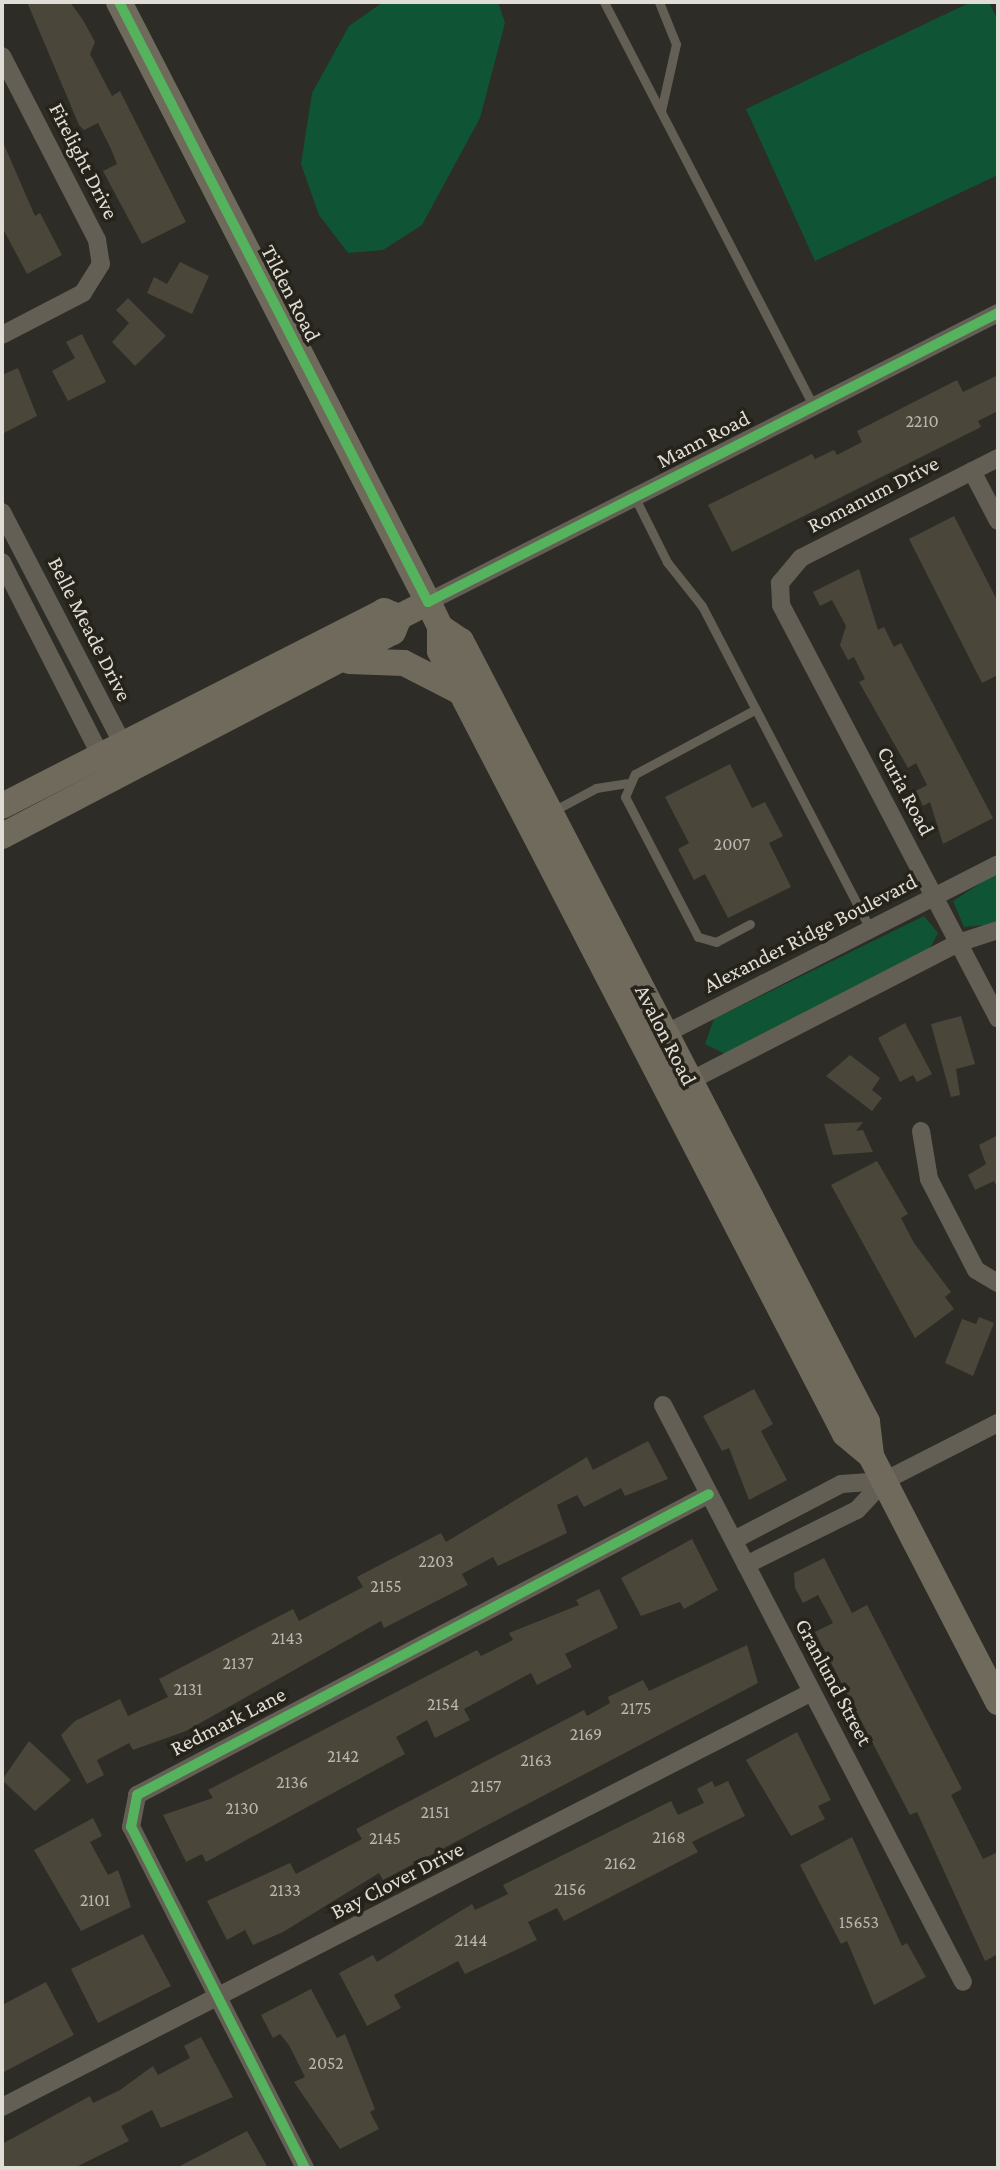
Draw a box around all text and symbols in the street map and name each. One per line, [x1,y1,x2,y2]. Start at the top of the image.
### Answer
street label: Firelight Drive [43,99,125,223]
street label: Tilden Road [255,240,327,346]
street label: Mann Road [652,404,754,474]
house number: 2210 [905,410,939,432]
street label: Romanum Drive [803,450,943,538]
street label: Belle Meade Drive [42,552,138,706]
street label: Curia Road [872,742,940,840]
house number: 2007 [714,833,750,855]
street label: Alexander Ridge Boulevard [699,868,921,998]
street label: Avalon Road [629,980,703,1090]
house number: 2203 [418,1550,454,1572]
house number: 2155 [370,1575,402,1597]
street label: Granlund Street [790,1614,878,1750]
house number: 2143 [271,1627,303,1649]
house number: 2137 [222,1652,254,1674]
house number: 2131 [173,1678,203,1700]
street label: Redmark Lane [166,1681,290,1761]
house number: 2154 [427,1693,459,1715]
house number: 2175 [620,1697,652,1719]
house number: 2169 [570,1723,602,1745]
house number: 2142 [327,1745,359,1767]
house number: 2163 [520,1749,552,1771]
house number: 2136 [276,1771,308,1793]
house number: 2157 [471,1775,501,1797]
house number: 2130 [225,1797,259,1819]
house number: 2151 [421,1801,449,1823]
house number: 2168 [652,1826,686,1848]
house number: 2145 [369,1827,401,1849]
street label: Bay Clover Drive [326,1835,468,1925]
house number: 2162 [604,1852,636,1874]
house number: 2156 [554,1878,586,1900]
house number: 2133 [269,1879,301,1901]
house number: 2101 [80,1889,110,1911]
house number: 15653 [839,1911,879,1933]
house number: 2144 [455,1929,487,1951]
house number: 2052 [308,2052,344,2074]

